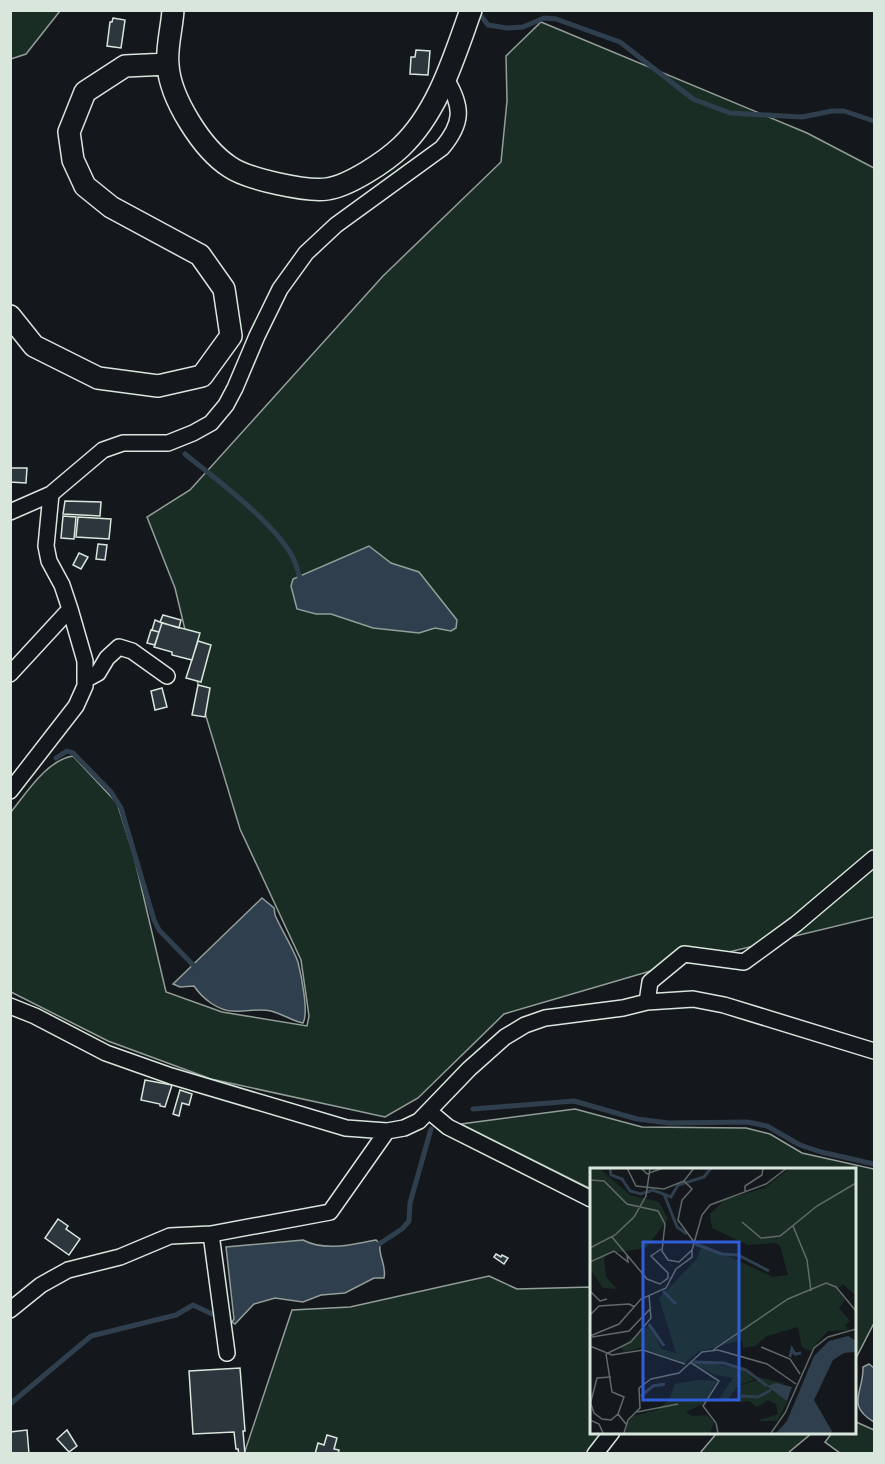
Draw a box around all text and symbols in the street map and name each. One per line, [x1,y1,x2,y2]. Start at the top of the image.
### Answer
inset map [590,1168,855,1434]

